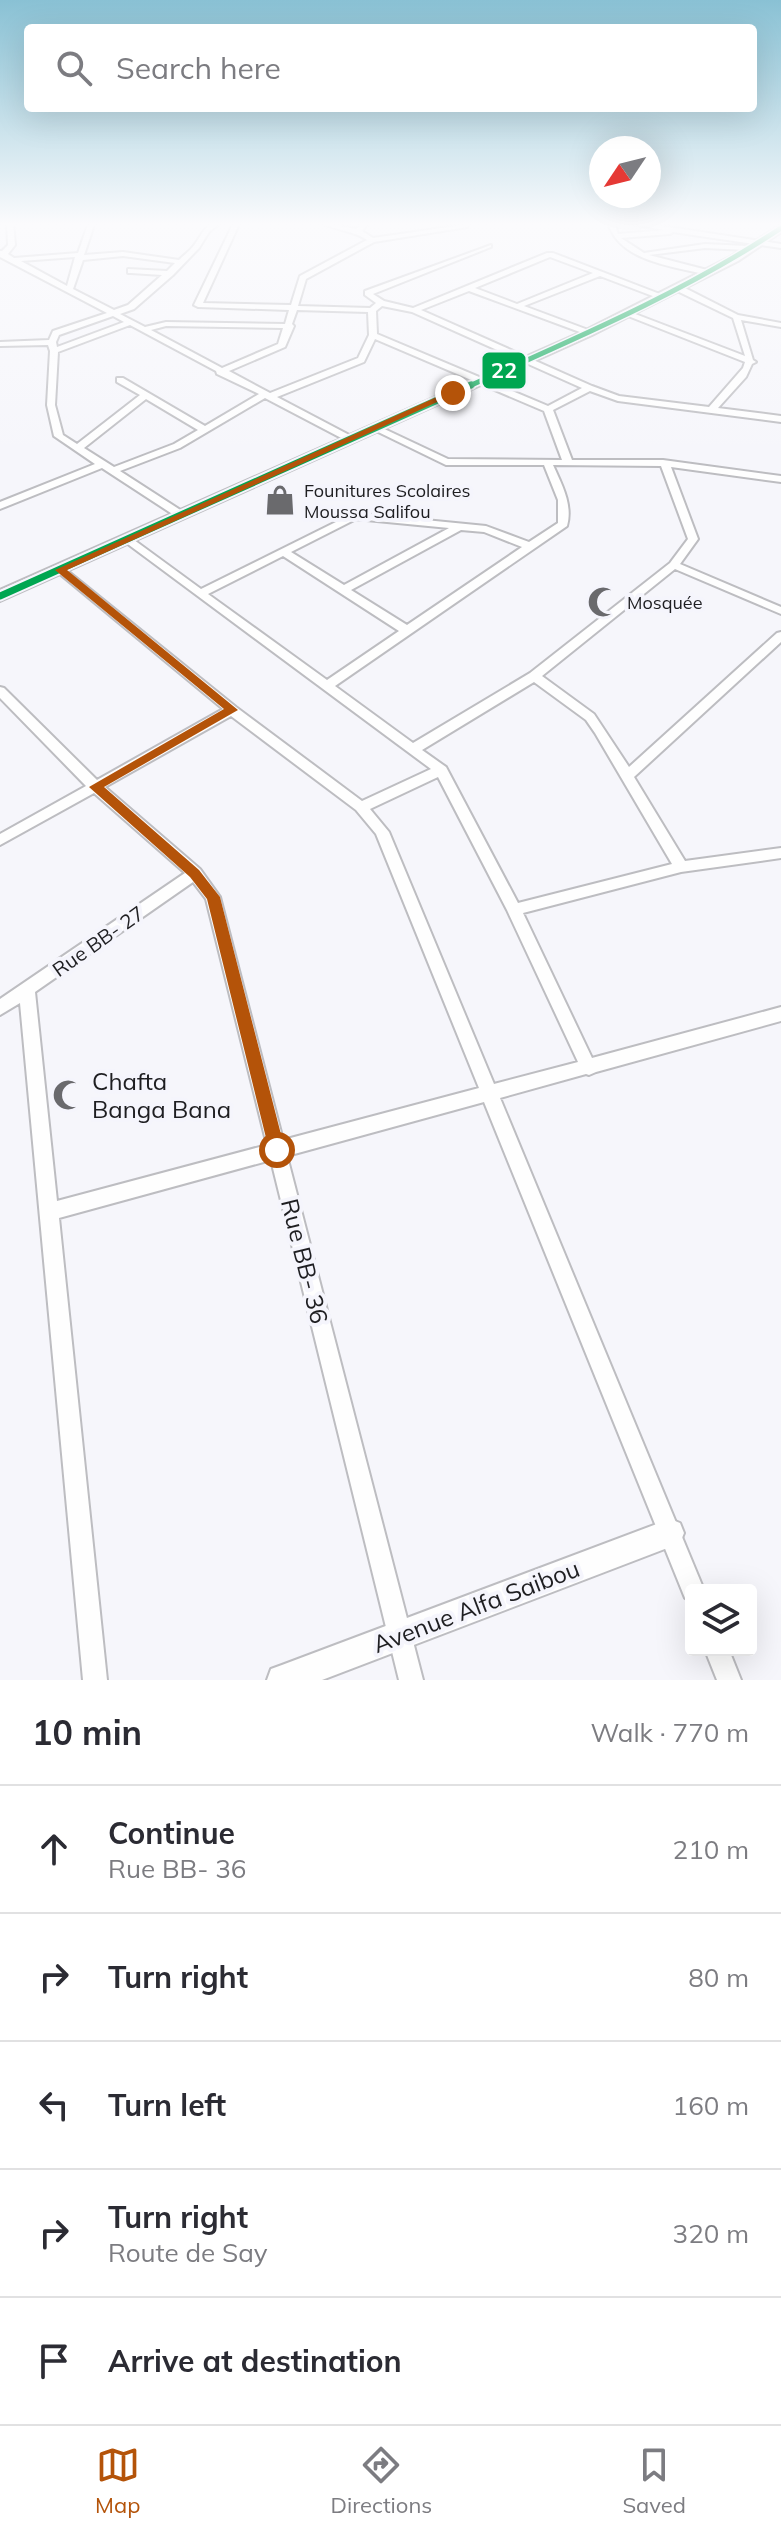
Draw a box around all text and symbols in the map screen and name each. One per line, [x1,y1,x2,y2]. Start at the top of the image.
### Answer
search box [24,24,757,112]
icon: search [52,46,96,90]
text: Search here [116,49,281,87]
north arrow [589,136,661,208]
line badge: 22 [481,351,527,390]
text: 22 [491,356,517,384]
route end [435,375,471,411]
place label: Founitures Scolaires Moussa Salifou [304,479,471,523]
shop icon: Founitures Scolaires Moussa Salifou [263,483,297,517]
mosque icon: Mosquée [586,585,620,619]
place label: Mosquée [627,591,702,614]
street label: Rue BB- 27 [47,900,149,982]
place label: Chafta Banga Bana [92,1066,231,1124]
mosque icon: Chafta Banga Bana [51,1078,85,1112]
route start [259,1132,295,1168]
street label: Rue BB- 36 [275,1195,335,1327]
street label: Avenue Alfa Saibou [368,1553,584,1659]
map controls [685,1584,757,1656]
button: layers [685,1584,757,1656]
text: 10 min [32,1711,142,1754]
text: Walk · 770 m [590,1716,749,1749]
text: Continue [108,1814,235,1852]
icon: ahead [32,1827,76,1871]
text: 210 m [673,1833,749,1866]
text: Rue BB- 36 [108,1852,246,1885]
icon: right [32,1955,76,1999]
text: Turn right [108,1958,248,1996]
text: 80 m [688,1961,749,1994]
icon: left [32,2083,76,2127]
text: Turn left [108,2086,226,2124]
text: 160 m [673,2089,749,2122]
text: Turn right [108,2198,248,2236]
icon: right [32,2211,76,2255]
text: 320 m [673,2217,749,2250]
text: Route de Say [108,2236,267,2269]
icon: arrive [32,2339,76,2383]
text: Arrive at destination [108,2342,402,2380]
tab: Map [95,2443,140,2519]
tab: Directions [331,2443,432,2519]
tab: Saved [622,2443,686,2519]

